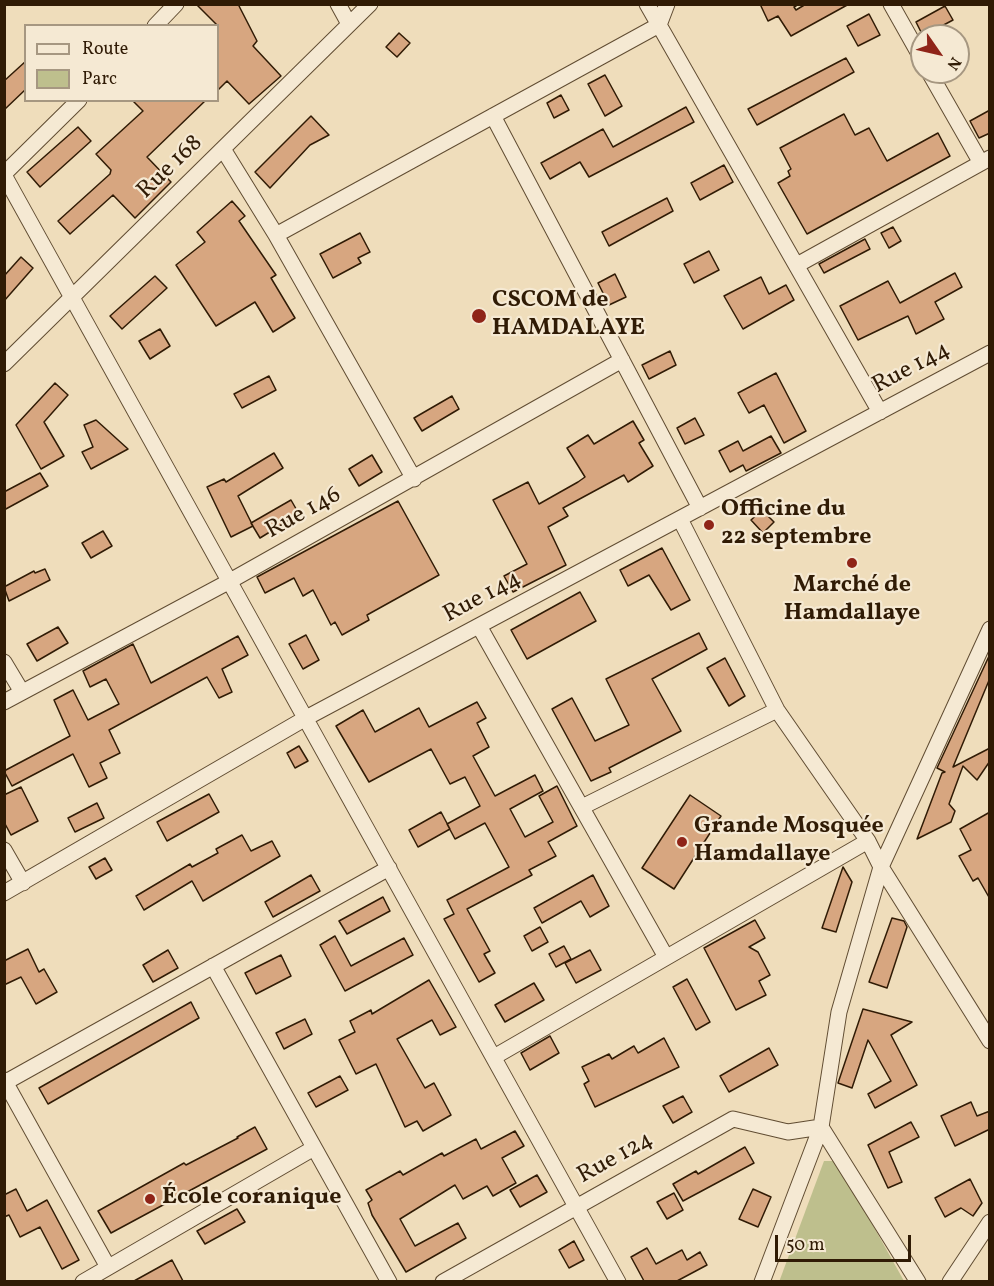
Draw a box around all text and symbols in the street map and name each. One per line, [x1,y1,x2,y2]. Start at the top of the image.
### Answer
legend [24,24,219,102]
north arrow [910,24,970,84]
text: Route [82,37,128,62]
text: N [941,52,966,74]
text: Parc [82,67,117,92]
street label: Rue 168 [132,130,210,206]
place label: CSCOM de HAMDALAYE [492,288,645,344]
marker: CSCOM de HAMDALAYE [470,307,488,325]
street label: Rue 144 [868,337,956,401]
street label: Rue 146 [261,482,347,546]
place label: Officine du 22 septembre [721,497,872,553]
marker: Officine du 22 septembre [702,518,716,532]
marker: Marché de Hamdallaye [845,556,859,570]
street label: Rue 144 [439,566,527,630]
place label: Marché de Hamdallaye [784,573,920,629]
place label: Grande Mosquée Hamdallaye [694,814,884,870]
marker: Grande Mosquée Hamdallaye [675,835,689,849]
street label: Rue 124 [573,1127,659,1191]
place label: École coranique [162,1185,342,1213]
marker: École coranique [143,1192,157,1206]
scale bar [778,1223,914,1261]
text: 50 m [786,1233,825,1258]

